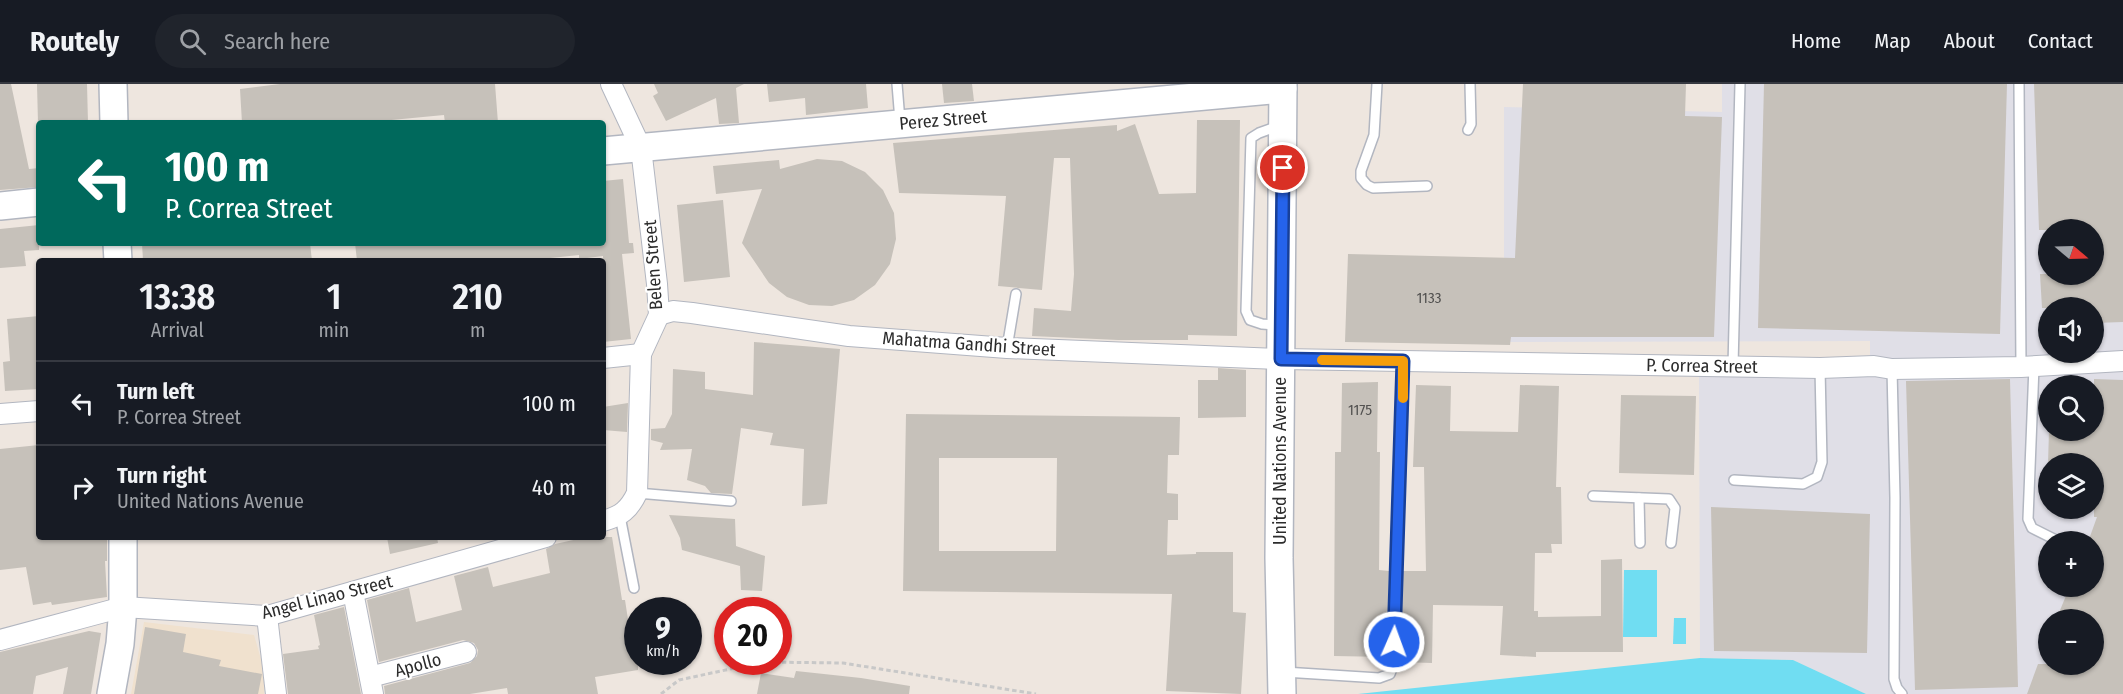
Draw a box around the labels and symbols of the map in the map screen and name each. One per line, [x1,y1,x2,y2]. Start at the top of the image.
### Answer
street label: Perez Street [898,105,988,135]
pin [1257,142,1308,193]
street label: Belen Street [639,219,667,311]
north arrow [2038,219,2104,285]
house number: 1133 [1416,289,1442,307]
street label: Mahatma Gandhi Street [882,327,1056,361]
street label: P. Correa Street [1646,354,1758,378]
street label: United Nations Avenue [1269,377,1291,545]
house number: 1175 [1348,401,1372,419]
street label: Angel Linao Street [259,570,395,624]
speed limit sign: 20 [714,597,792,675]
position arrow [1362,610,1426,674]
street label: Apollo [392,648,444,682]

